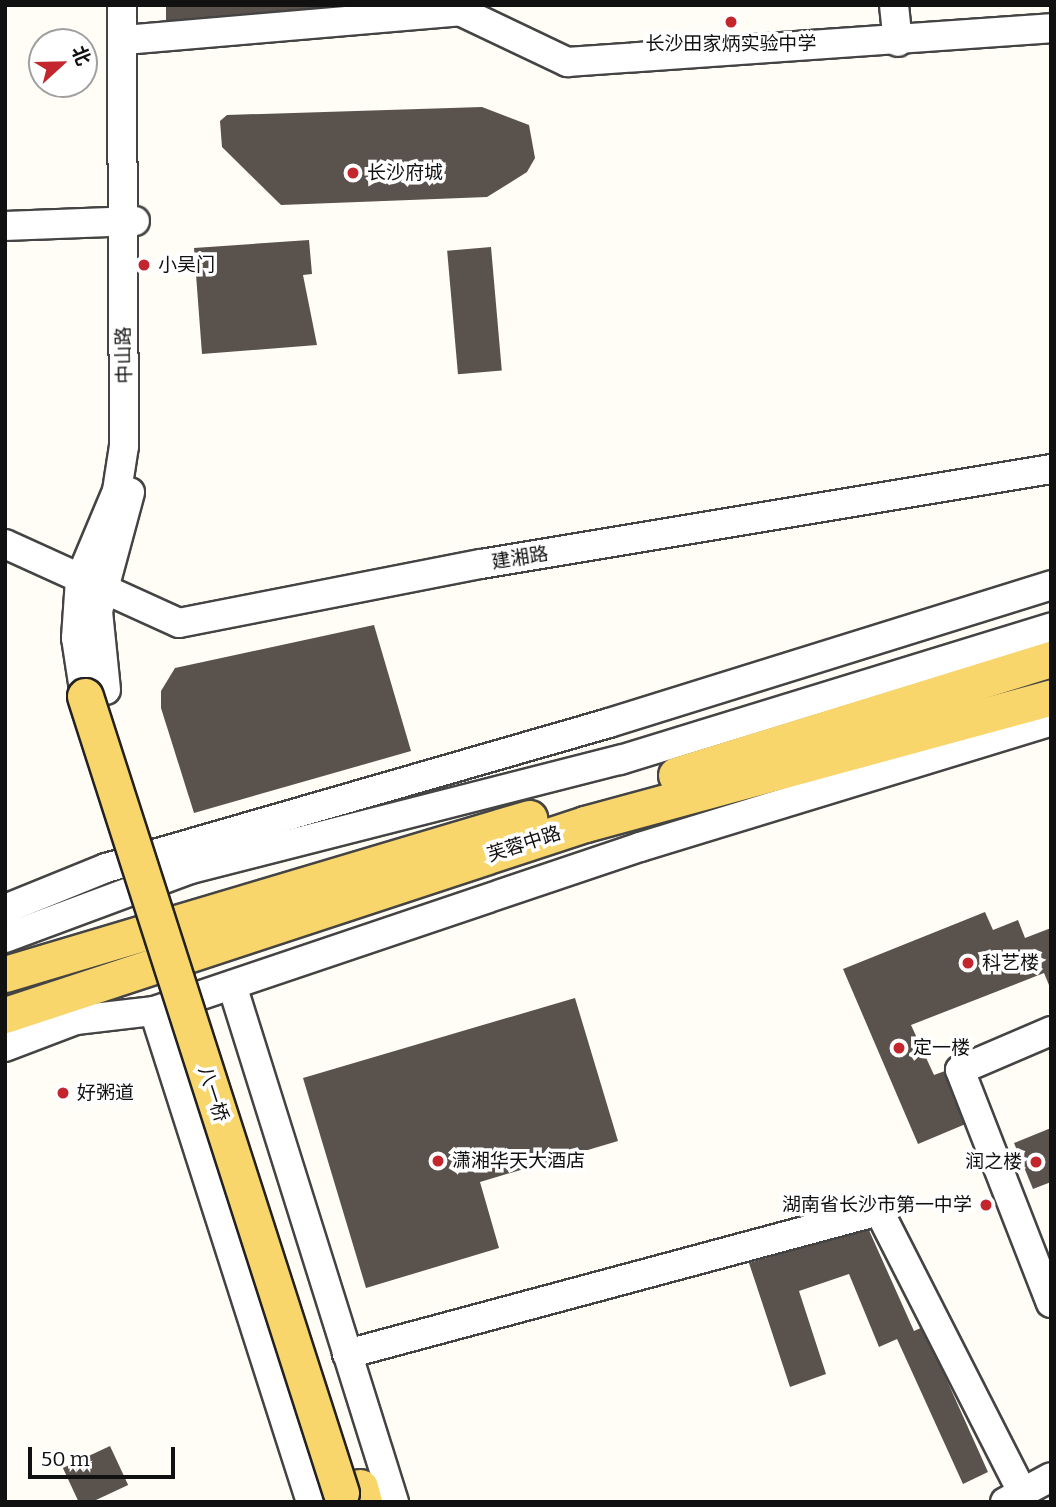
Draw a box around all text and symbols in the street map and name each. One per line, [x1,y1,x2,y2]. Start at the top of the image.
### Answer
marker: 长沙田家炳实验中学 [723,14,739,30]
north arrow [28,28,98,98]
place label: 长沙田家炳实验中学 [646,33,816,55]
text: 北 [67,43,95,69]
place label: 长沙府城 [367,162,443,184]
marker: 长沙府城 [345,165,361,181]
place label: 小吴门 [158,254,215,276]
marker: 小吴门 [136,257,152,273]
street label: 中山路 [112,326,136,384]
street label: 建湘路 [490,542,550,574]
street label: 芙蓉中路 [484,821,564,867]
place label: 科艺楼 [982,952,1039,974]
marker: 科艺楼 [960,955,976,971]
place label: 定一楼 [913,1037,970,1059]
marker: 定一楼 [891,1040,907,1056]
street label: 八一桥 [193,1063,233,1125]
place label: 好粥道 [77,1082,134,1104]
marker: 好粥道 [55,1085,71,1101]
place label: 潇湘华天大酒店 [452,1150,585,1172]
place label: 润之楼 [965,1151,1022,1173]
marker: 潇湘华天大酒店 [430,1153,446,1169]
marker: 润之楼 [1028,1154,1044,1170]
place label: 湖南省长沙市第一中学 [782,1194,972,1216]
marker: 湖南省长沙市第一中学 [978,1197,994,1213]
scale bar [32,1434,178,1478]
text: 50 m [41,1446,90,1472]

